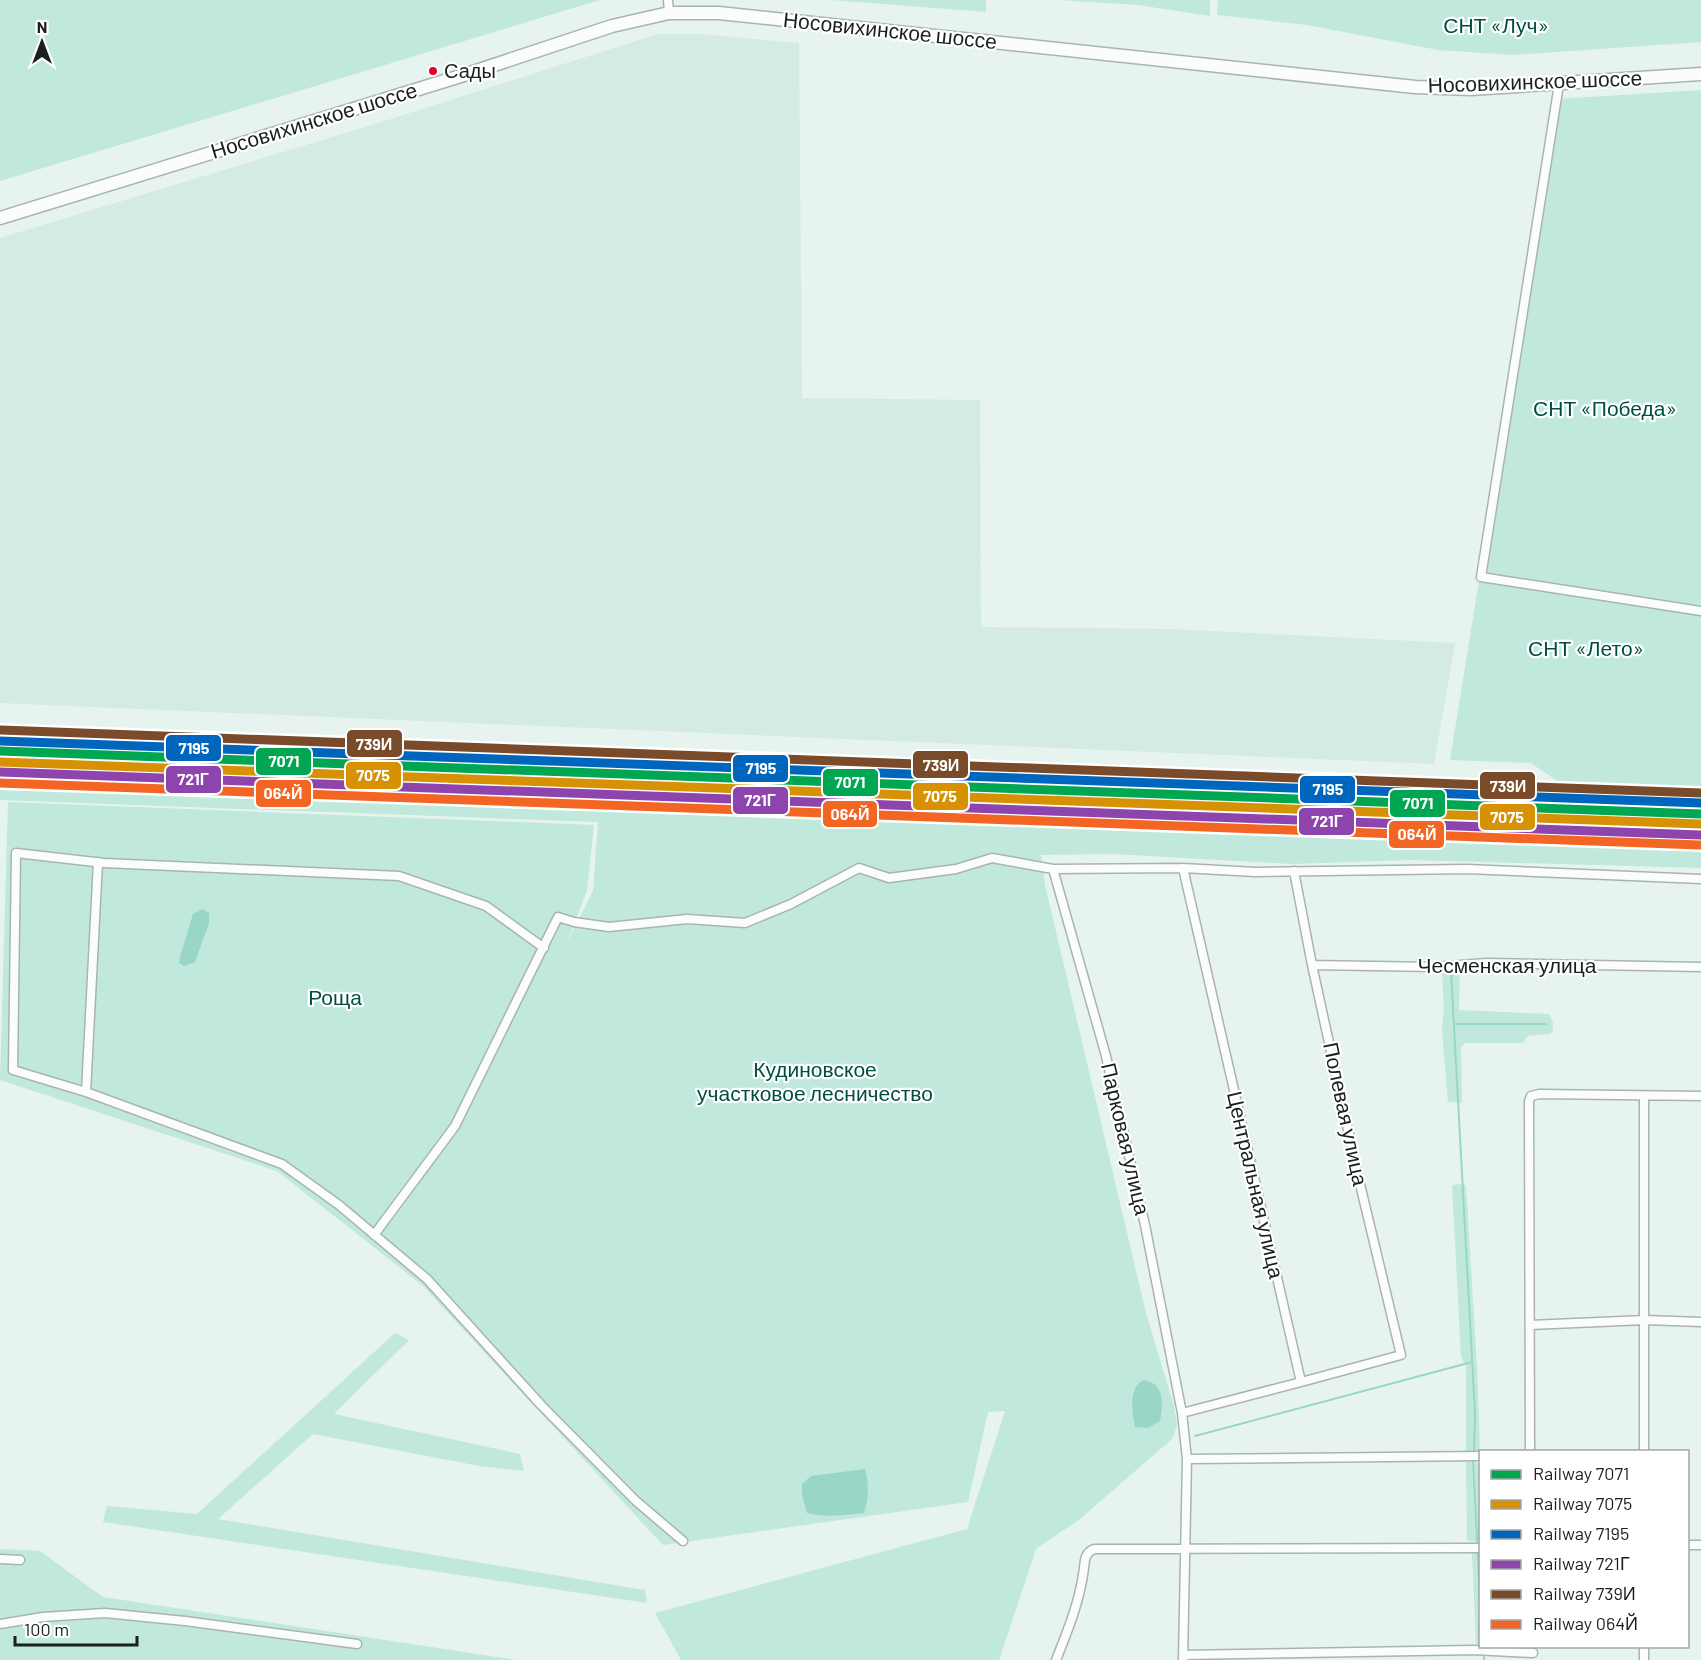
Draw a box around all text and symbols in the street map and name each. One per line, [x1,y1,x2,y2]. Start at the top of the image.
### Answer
street label: Носовихинское шоссе [782,6,998,53]
north arrow [12,12,72,72]
park label: СНТ «Луч» [1443,12,1549,37]
text: N [37,17,47,36]
place label: Сады [444,58,496,82]
street label: Носовихинское шоссе [1427,64,1643,97]
marker: Сады [427,65,439,77]
street label: Носовихинское шоссе [207,76,420,163]
park label: СНТ «Победа» [1533,395,1677,420]
park label: СНТ «Лето» [1528,635,1644,660]
line badge: 739И [346,729,403,758]
line badge: 7195 [165,734,222,762]
text: 739И [356,734,392,753]
text: 7195 [179,738,210,757]
line badge: 7071 [255,747,312,776]
line badge: 739И [912,750,969,779]
text: 7071 [269,751,299,770]
line badge: 7195 [732,754,789,783]
text: 739И [923,755,959,774]
text: 7195 [746,758,777,777]
line badge: 7075 [345,761,402,790]
line badge: 721Г [165,765,222,794]
text: 7075 [356,765,390,784]
line badge: 7071 [822,768,879,797]
text: 721Г [177,769,209,788]
line badge: 739И [1479,771,1536,800]
text: 7071 [835,772,865,791]
line badge: 7195 [1299,775,1356,804]
text: 739И [1490,776,1526,795]
line badge: 064Й [255,779,312,808]
text: 7195 [1313,779,1344,798]
line badge: 7075 [912,782,969,811]
text: 064Й [264,783,302,802]
line badge: 721Г [732,786,789,815]
text: 7075 [923,786,957,805]
line badge: 7071 [1389,789,1446,818]
text: 721Г [744,790,776,809]
text: 7071 [1403,793,1433,812]
line badge: 064Й [822,800,878,828]
line badge: 7075 [1479,803,1536,831]
text: 064Й [831,804,869,823]
line badge: 721Г [1298,807,1355,836]
text: 7075 [1490,807,1524,826]
text: 721Г [1311,811,1343,830]
line badge: 064Й [1388,820,1445,849]
text: 064Й [1398,824,1436,843]
street label: Чесменская улица [1417,952,1597,977]
park label: Роща [308,984,362,1009]
street label: Полевая улица [1319,1040,1374,1188]
park label: Кудиновское участковое лесничество [697,1056,933,1105]
street label: Парковая улица [1097,1060,1156,1218]
street label: Центральная улица [1223,1089,1290,1281]
legend [1479,1450,1689,1648]
text: Railway 7071 [1533,1462,1629,1484]
text: Railway 7075 [1533,1492,1632,1514]
text: Railway 7195 [1533,1522,1629,1544]
text: Railway 721Г [1533,1552,1630,1574]
text: Railway 739И [1533,1582,1636,1604]
scale bar [15,1609,136,1647]
text: Railway 064Й [1533,1612,1638,1634]
text: 100 m [24,1618,69,1640]

